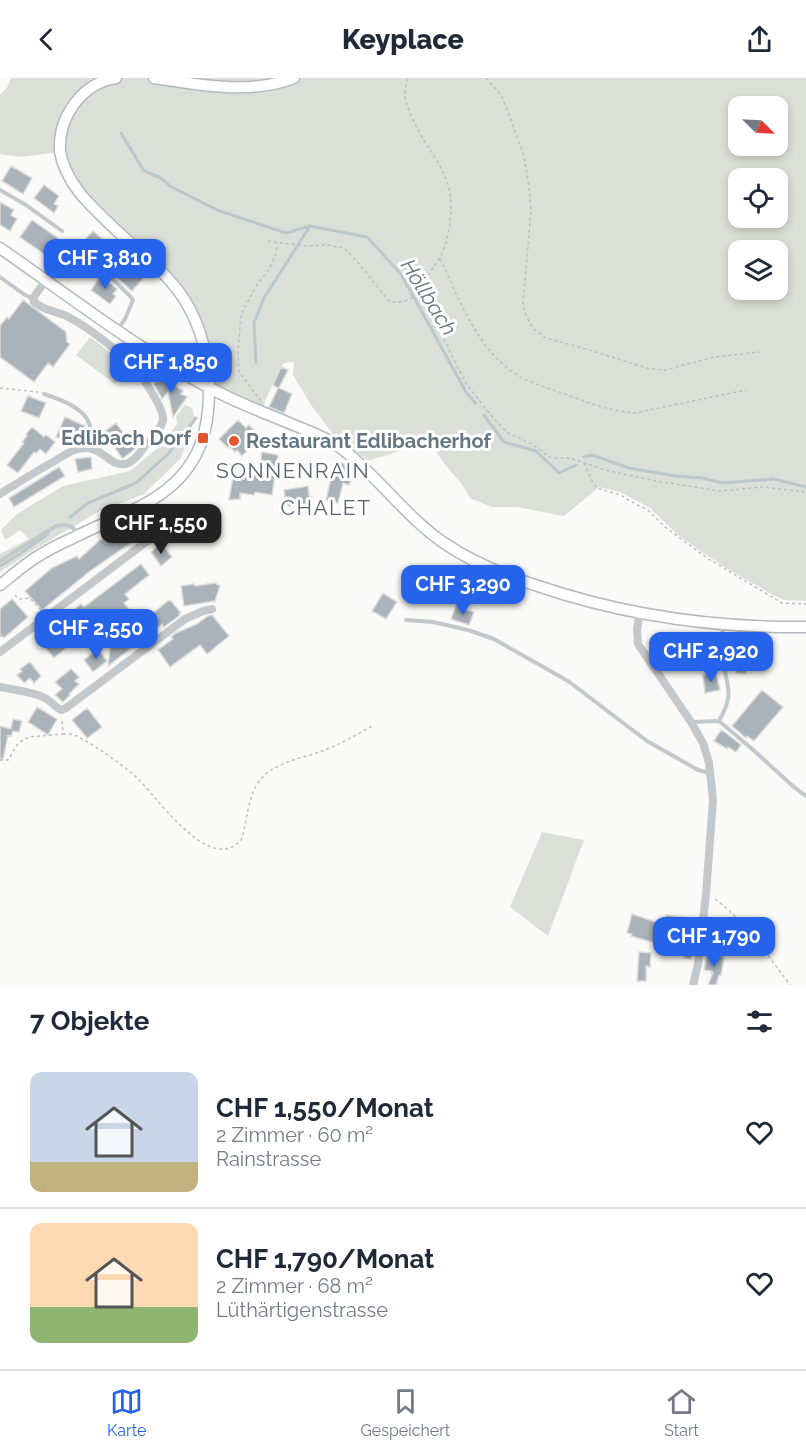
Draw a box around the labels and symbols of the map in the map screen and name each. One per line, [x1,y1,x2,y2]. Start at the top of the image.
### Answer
north arrow [728,96,788,156]
pin: CHF 3,810 [36,239,174,290]
water label: Höllbach [396,254,462,340]
pin: CHF 1,850 [102,343,240,394]
place label: Edlibach Dorf [61,426,192,450]
place label: Restaurant Edlibacherhof [246,429,491,453]
marker: Edlibach Dorf [196,431,210,445]
marker: Restaurant Edlibacherhof [227,434,241,448]
district label: SONNENRAIN [216,458,370,483]
district label: CHALET [281,495,371,520]
pin: CHF 1,550 [92,504,230,555]
pin: CHF 3,290 [394,565,532,616]
pin: CHF 2,550 [27,609,165,660]
pin: CHF 2,920 [642,632,780,683]
pin: CHF 1,790 [645,917,783,968]

